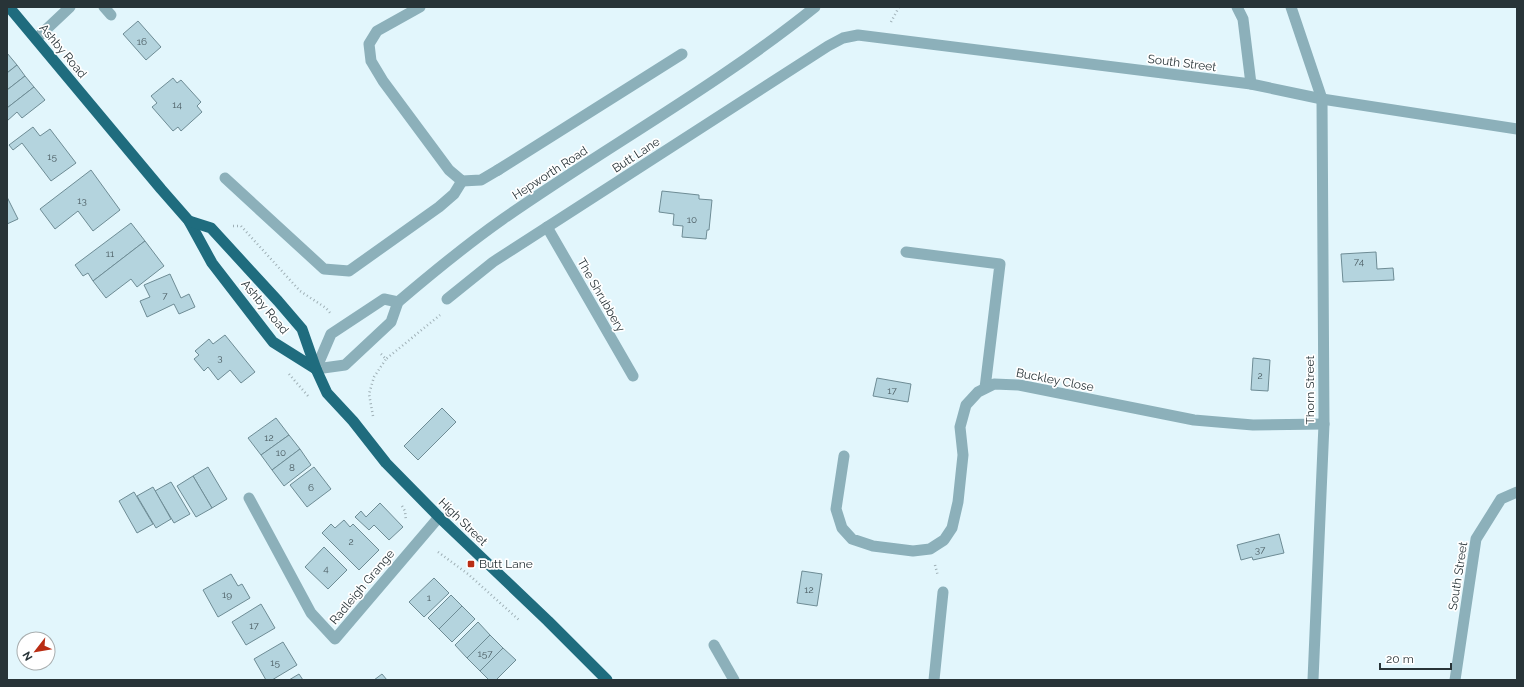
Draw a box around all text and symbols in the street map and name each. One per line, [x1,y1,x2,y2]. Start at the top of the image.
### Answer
street label: Ashby Road [36,21,90,81]
house number: 16 [137,36,147,47]
street label: South Street [1147,52,1217,74]
house number: 14 [172,99,182,110]
street label: Butt Lane [610,134,662,176]
street label: Hepworth Road [510,144,590,202]
house number: 15 [47,151,57,162]
house number: 13 [77,195,87,206]
house number: 10 [687,214,697,225]
house number: 11 [106,248,115,259]
street label: The Shrubbery [574,256,628,335]
house number: 74 [1354,256,1365,267]
street label: Ashby Road [238,277,292,337]
house number: 7 [162,290,168,301]
house number: 3 [217,352,223,363]
street label: Thorn Street [1303,356,1317,425]
street label: Buckley Close [1015,366,1095,394]
house number: 2 [1257,370,1263,381]
house number: 17 [887,385,897,396]
house number: 12 [264,432,274,443]
house number: 10 [276,447,286,458]
house number: 8 [289,462,295,473]
house number: 6 [308,482,314,493]
street label: High Street [436,495,490,549]
house number: 2 [348,536,354,547]
street label: South Street [1446,541,1470,611]
house number: 37 [1255,544,1266,555]
street label: Radleigh Grange [327,547,397,627]
place label: Butt Lane [479,557,533,571]
marker: Butt Lane [466,559,476,569]
house number: 4 [323,563,329,574]
house number: 12 [804,584,814,595]
house number: 19 [222,589,232,600]
house number: 1 [427,592,432,603]
house number: 17 [249,620,259,631]
north arrow [16,631,56,671]
scale bar [1380,645,1451,671]
house number: 157 [477,648,493,659]
text: N [20,649,36,663]
text: 20 m [1386,652,1414,666]
house number: 15 [270,657,280,668]

